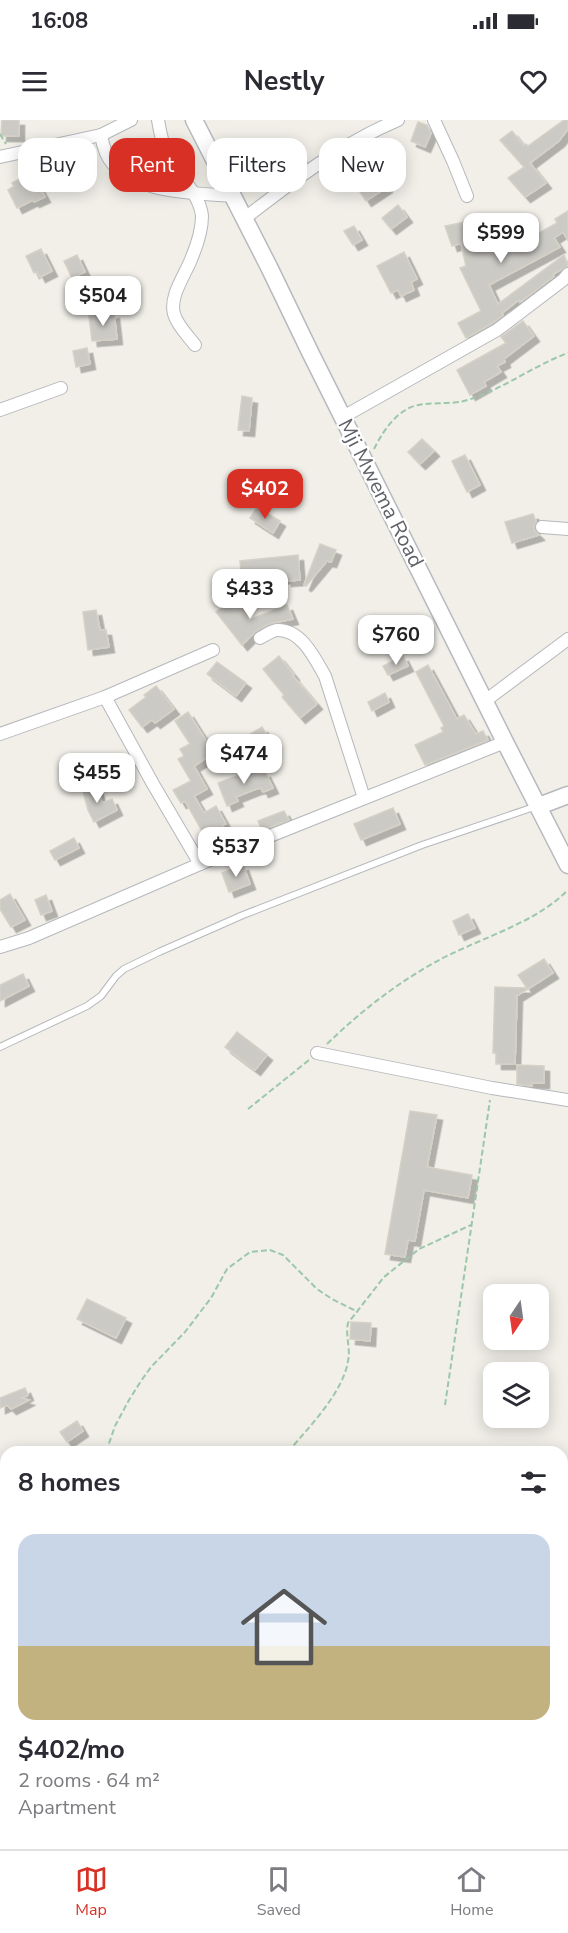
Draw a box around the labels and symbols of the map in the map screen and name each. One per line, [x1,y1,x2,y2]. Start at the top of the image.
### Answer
pin: $599 [465,213,537,264]
pin: $504 [67,276,139,327]
street label: Mji Mwema Road [331,414,431,572]
pin: $402 [229,469,301,520]
pin: $433 [214,569,286,620]
pin: $760 [360,615,432,666]
pin: $474 [208,734,280,785]
pin: $455 [61,753,133,804]
pin: $537 [200,827,272,878]
north arrow [483,1284,549,1350]

